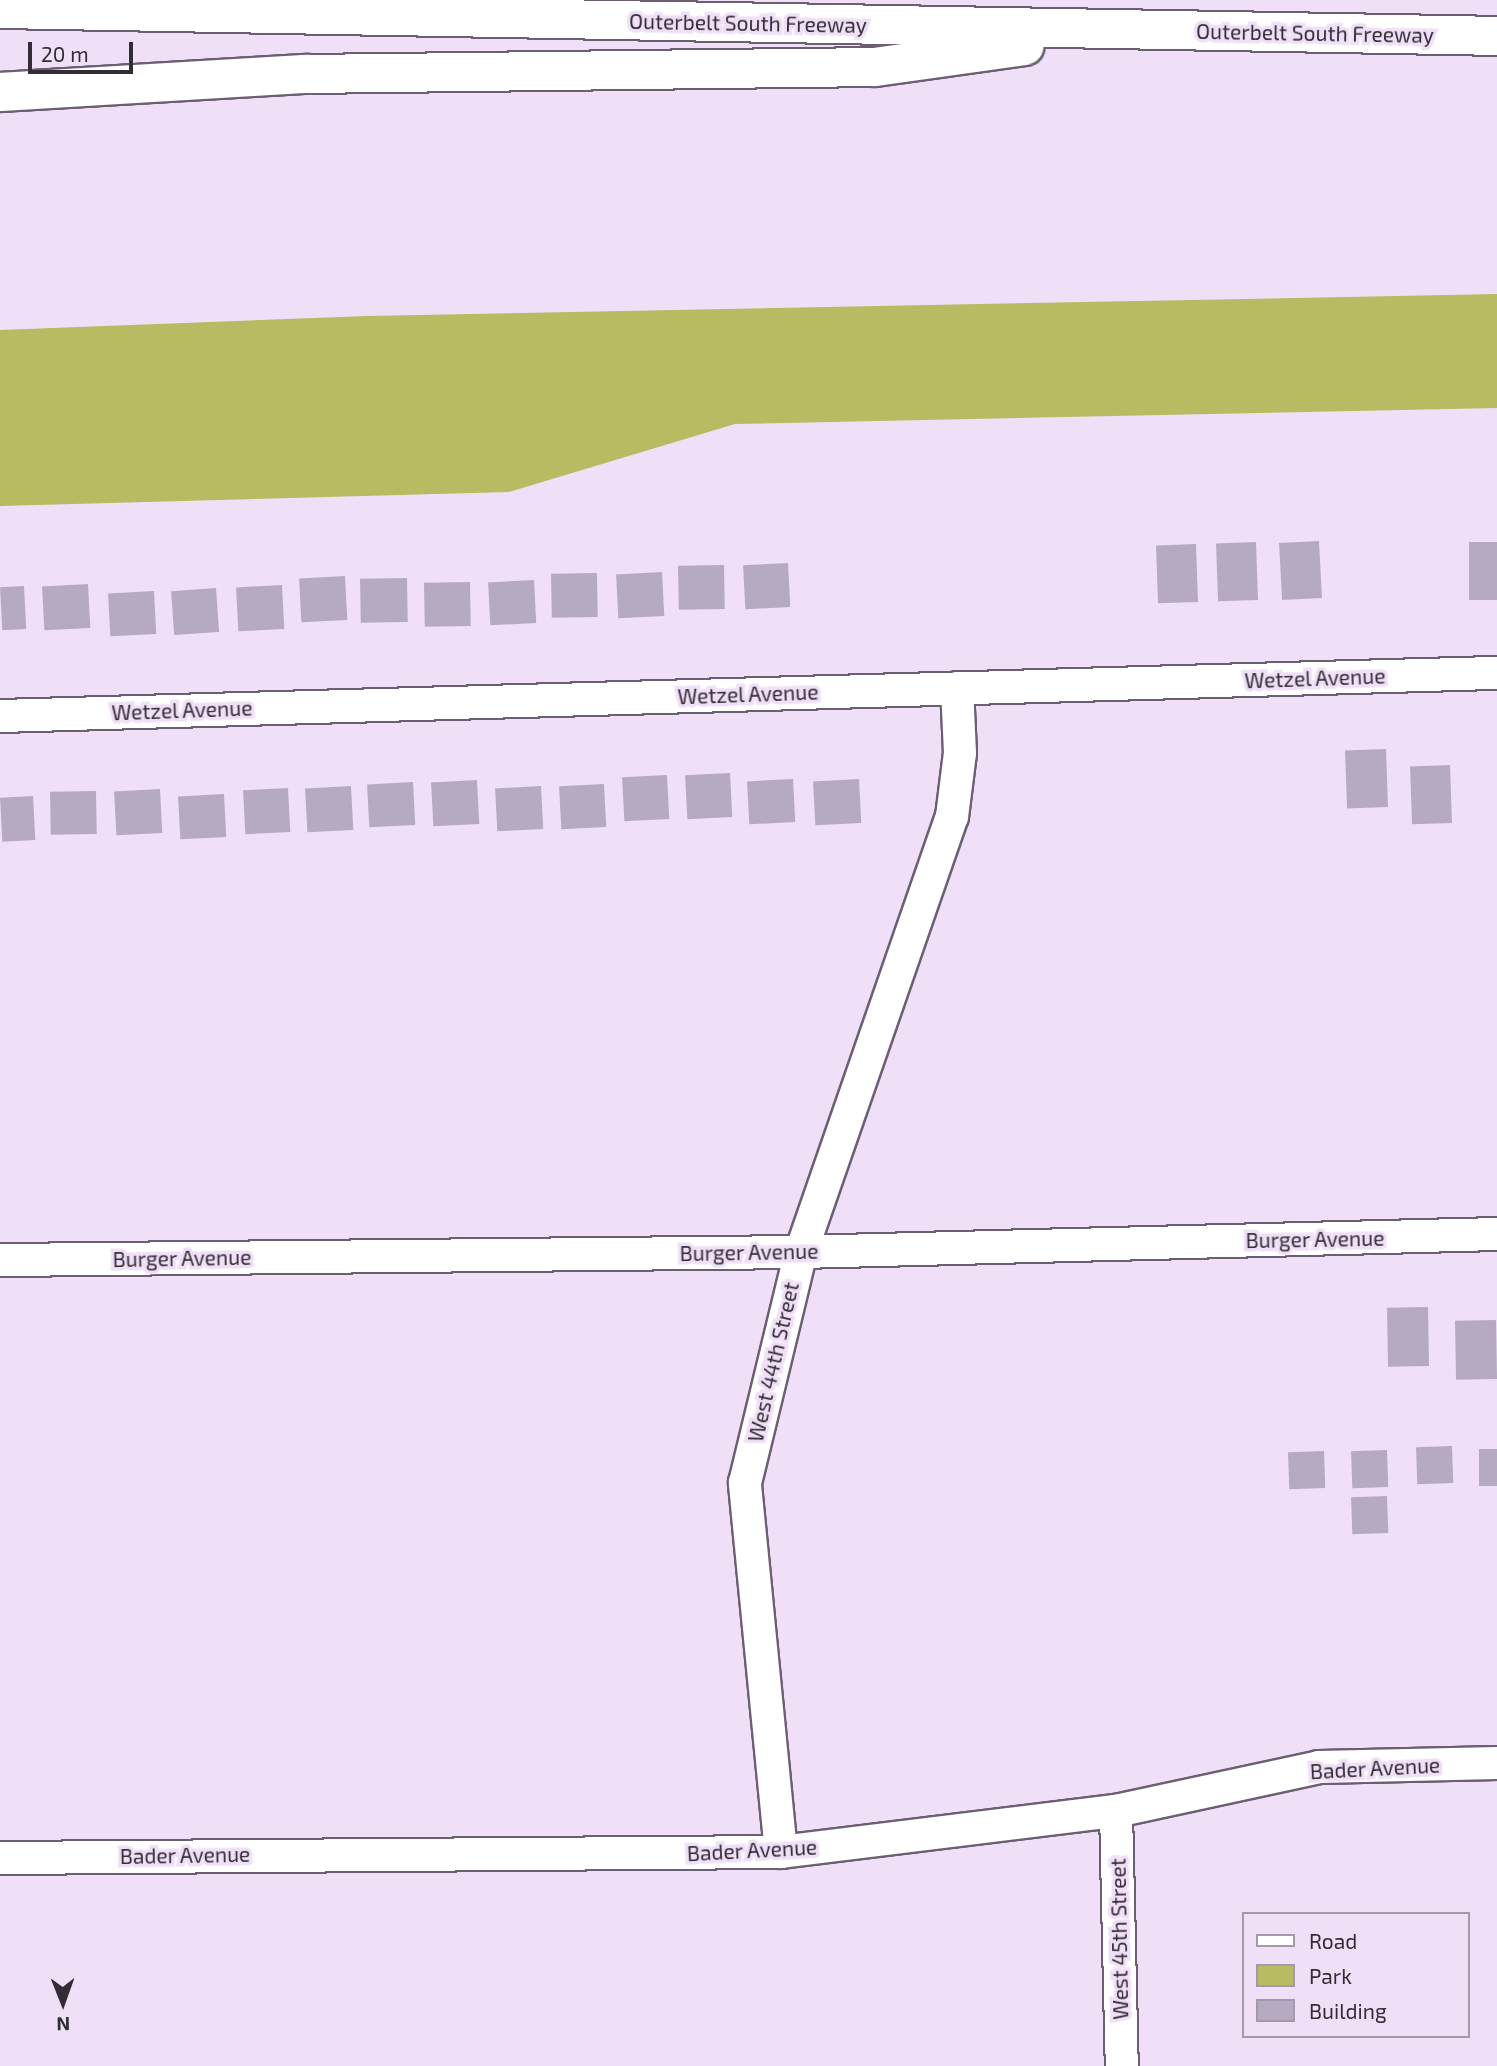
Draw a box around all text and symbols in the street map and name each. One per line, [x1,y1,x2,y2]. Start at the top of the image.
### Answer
street label: Outerbelt South Freeway [629,8,867,38]
street label: Outerbelt South Freeway [1196,18,1434,48]
scale bar [32,28,136,72]
text: 20 m [41,41,89,66]
street label: Wetzel Avenue [1244,663,1386,693]
street label: Wetzel Avenue [677,679,819,709]
street label: Wetzel Avenue [111,695,253,725]
street label: Burger Avenue [1245,1225,1385,1253]
street label: Burger Avenue [679,1238,819,1266]
street label: Burger Avenue [112,1244,252,1272]
street label: West 44th Street [742,1280,804,1444]
street label: Bader Avenue [1309,1752,1441,1784]
street label: Bader Avenue [686,1834,818,1866]
street label: Bader Avenue [119,1841,251,1869]
street label: West 45th Street [1105,1858,1133,2020]
legend [1242,1912,1469,2038]
text: Road [1309,1928,1357,1953]
text: Park [1309,1963,1352,1988]
north arrow [28,1968,98,2038]
text: Building [1309,1998,1387,2023]
text: N [56,2013,70,2036]

